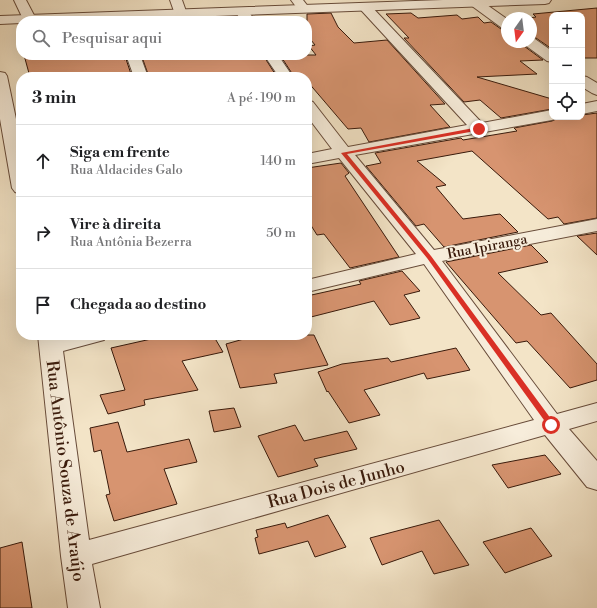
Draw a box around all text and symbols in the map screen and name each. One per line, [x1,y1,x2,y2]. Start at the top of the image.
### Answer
north arrow [501,12,537,48]
map controls [549,12,585,120]
button: + [549,12,585,48]
search box [16,16,312,60]
icon: search [30,27,52,49]
text: Pesquisar aqui [62,29,162,48]
button: − [549,48,585,84]
button: locate [549,84,585,120]
text: 3 min [32,87,76,109]
text: A pé · 190 m [227,90,296,106]
route end [470,120,488,138]
text: Siga em frente [70,143,170,162]
icon: ahead [32,150,54,172]
text: 140 m [260,153,296,169]
text: Rua Aldacides Galo [70,162,183,178]
text: Vire à direita [70,215,161,234]
icon: right [32,222,54,244]
text: 50 m [266,225,296,241]
street label: Rua Ipiranga [446,230,530,264]
text: Rua Antônia Bezerra [70,234,192,250]
icon: arrive [32,294,54,316]
text: Chegada ao destino [70,295,206,314]
street label: Rua Antônio Souza de Araújo [41,359,90,583]
route start [542,416,560,434]
street label: Rua Dois de Junho [265,456,407,514]

